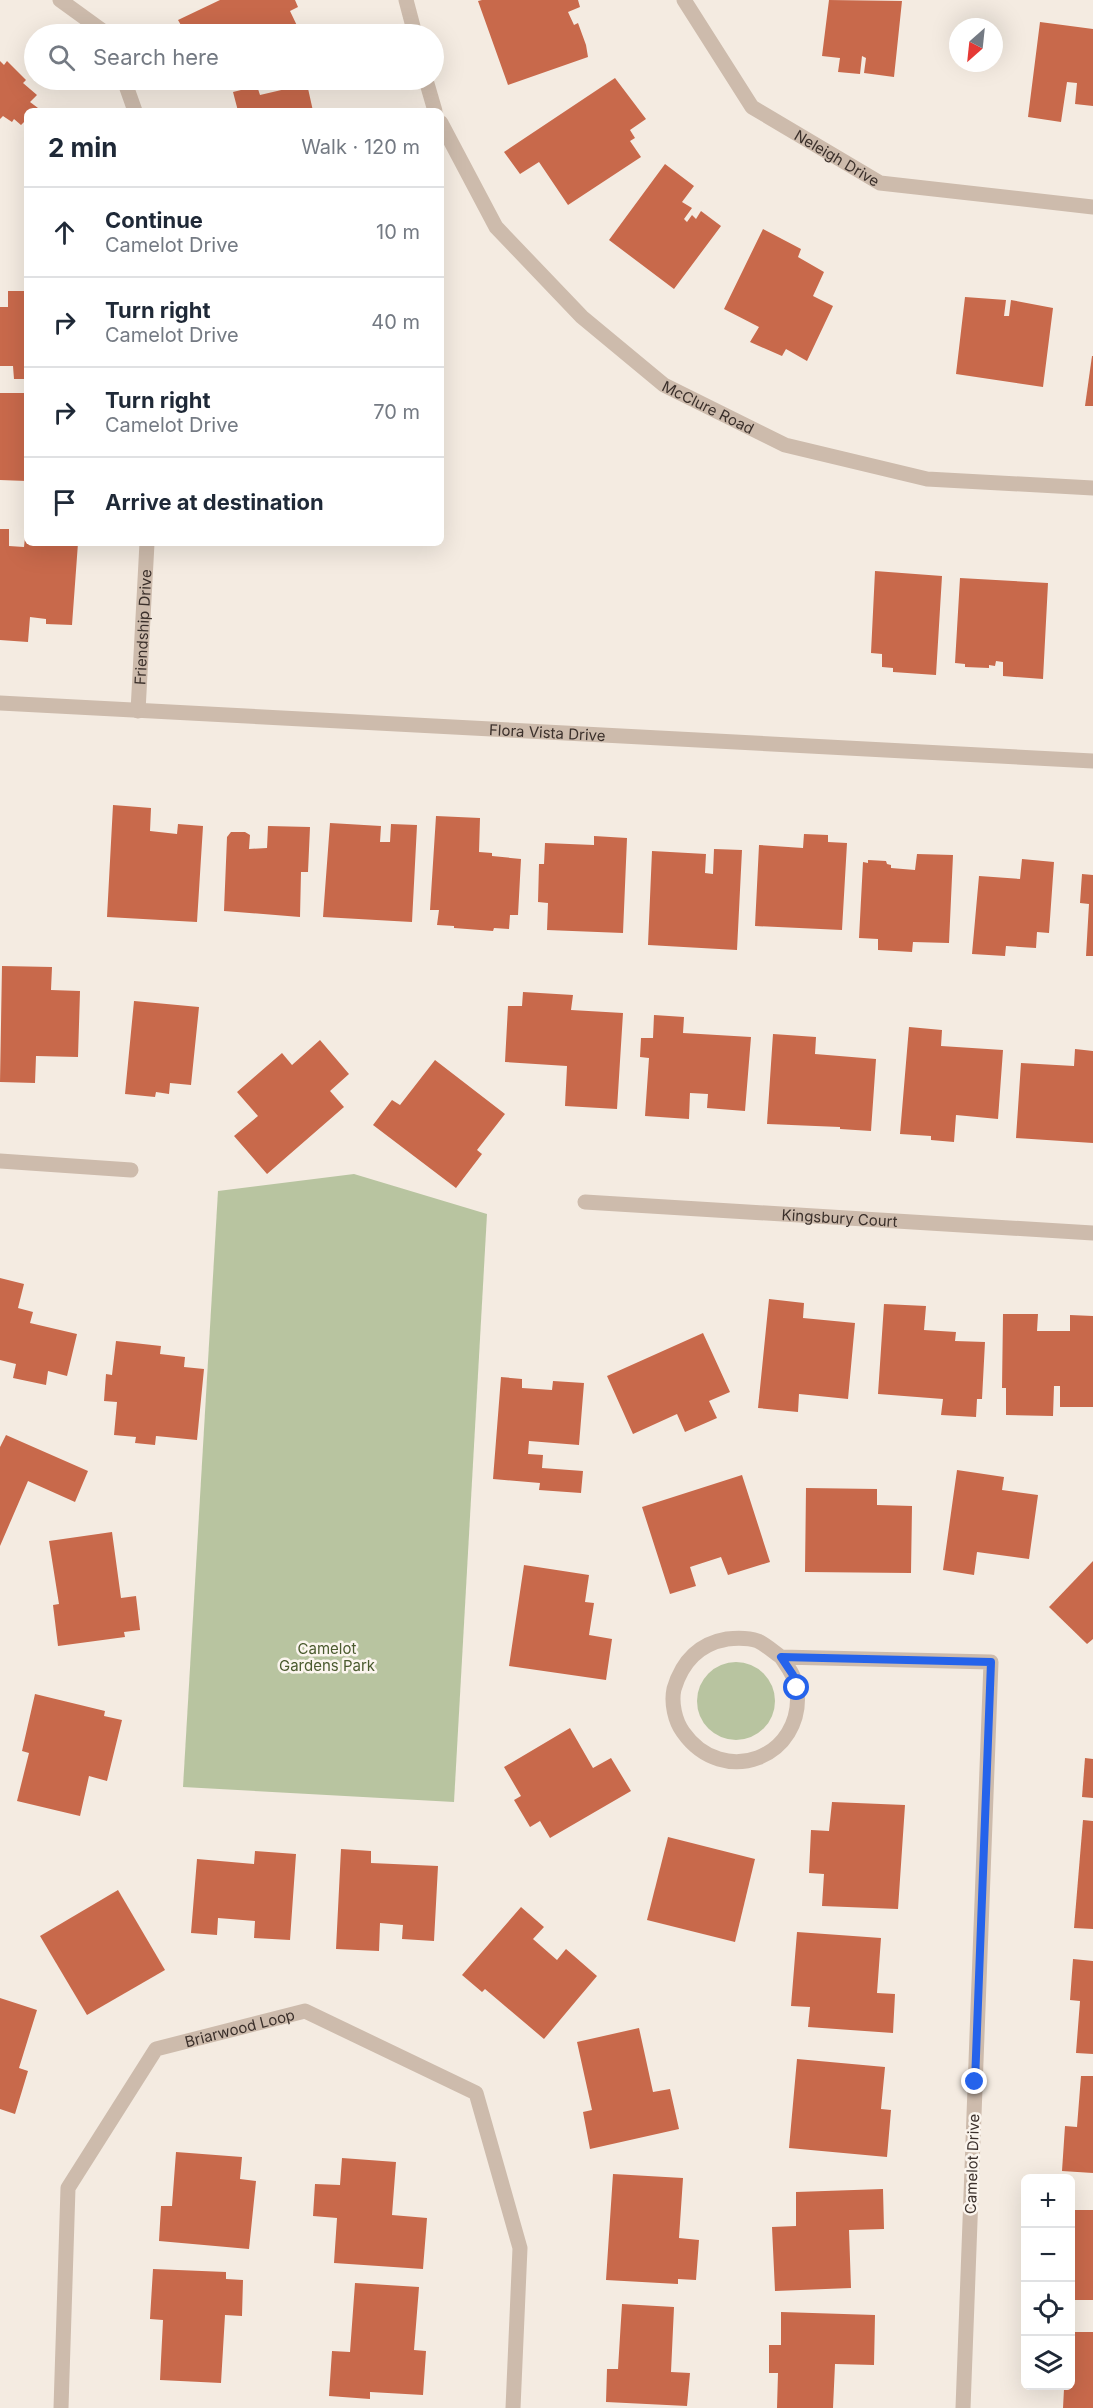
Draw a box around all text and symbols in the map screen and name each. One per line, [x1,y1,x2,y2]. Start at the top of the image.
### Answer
north arrow [949,18,1003,72]
search box [24,24,444,90]
icon: search [45,41,78,74]
text: Search here [93,44,219,70]
street label: Neleigh Drive [791,125,883,190]
text: 2 min [48,132,118,163]
text: Walk · 120 m [301,135,420,159]
text: Continue [105,207,203,233]
icon: ahead [48,216,81,249]
text: 10 m [376,220,420,244]
text: Camelot Drive [105,233,239,257]
text: Turn right [105,297,211,323]
icon: right [48,306,81,339]
text: 40 m [371,310,420,334]
text: Camelot Drive [105,323,239,347]
street label: McClure Road [659,376,757,438]
text: Turn right [105,387,211,413]
icon: right [48,396,81,429]
text: 70 m [373,400,420,424]
text: Camelot Drive [105,413,239,437]
icon: arrive [48,486,81,519]
text: Arrive at destination [105,489,324,515]
street label: Friendship Drive [130,569,155,685]
street label: Flora Vista Drive [488,719,606,745]
street label: Kingsbury Court [781,1205,898,1231]
park label: Camelot Gardens Park [279,1639,376,1675]
route start [783,1674,809,1700]
street label: Briarwood Loop [183,2005,297,2051]
route end [961,2068,987,2094]
street label: Camelot Drive [961,2114,983,2214]
map controls [1021,2174,1075,2390]
button: + [1021,2174,1075,2228]
button: − [1021,2228,1075,2282]
button: locate [1021,2282,1075,2336]
button: layers [1021,2336,1075,2390]

